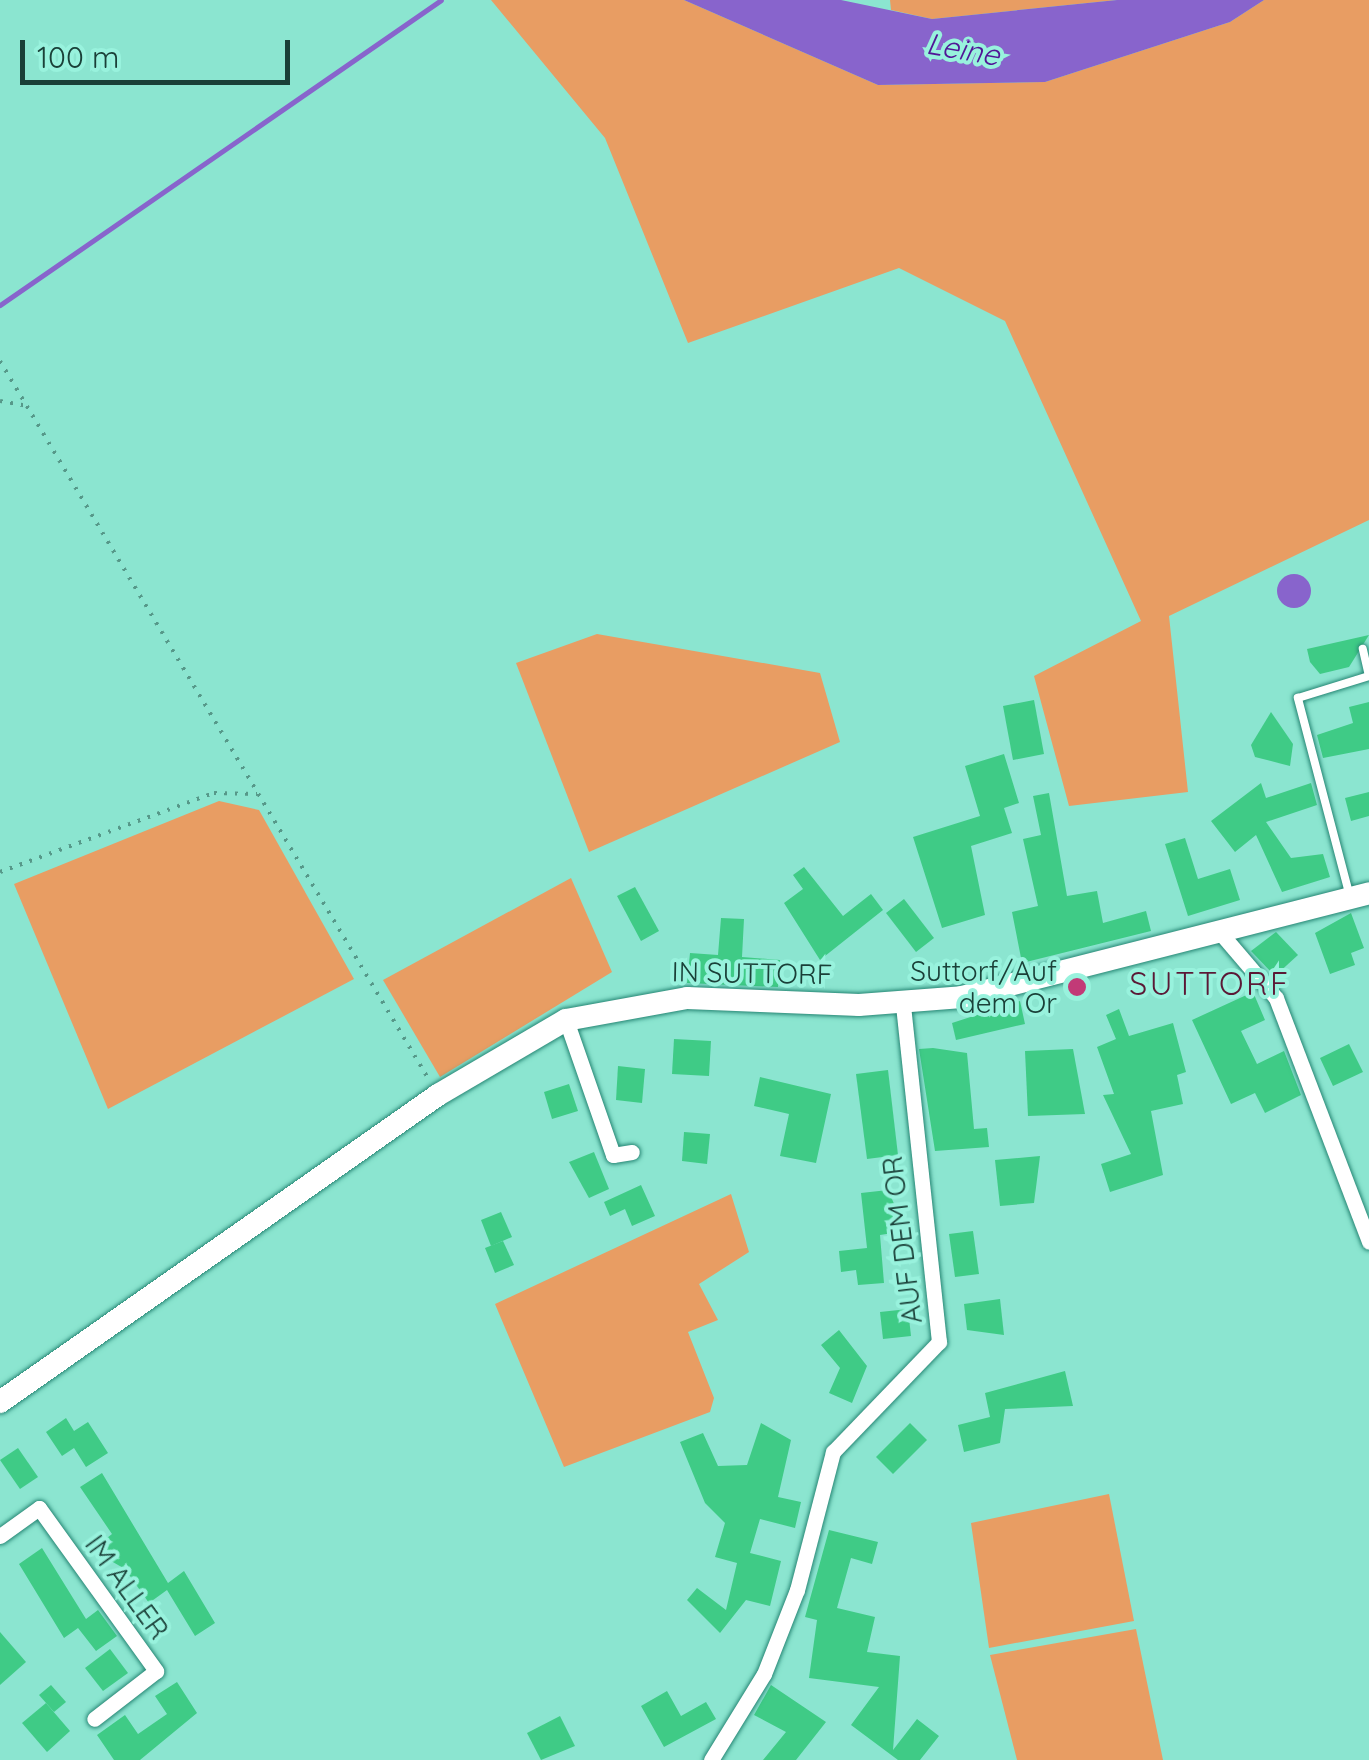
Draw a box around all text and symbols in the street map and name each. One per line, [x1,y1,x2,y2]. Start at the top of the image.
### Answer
scale bar [25,20,295,82]
water label: Leine [924,25,1002,73]
text: 100 m [37,38,119,76]
place label: Suttorf/Auf dem Or [910,954,1057,1020]
street label: IN SUTTORF [671,955,833,991]
district label: SUTTORF [1129,964,1291,1002]
marker: Suttorf/Auf dem Or [1066,976,1088,998]
street label: AUF DEM OR [875,1154,929,1326]
street label: IM ALLER [78,1528,176,1646]

